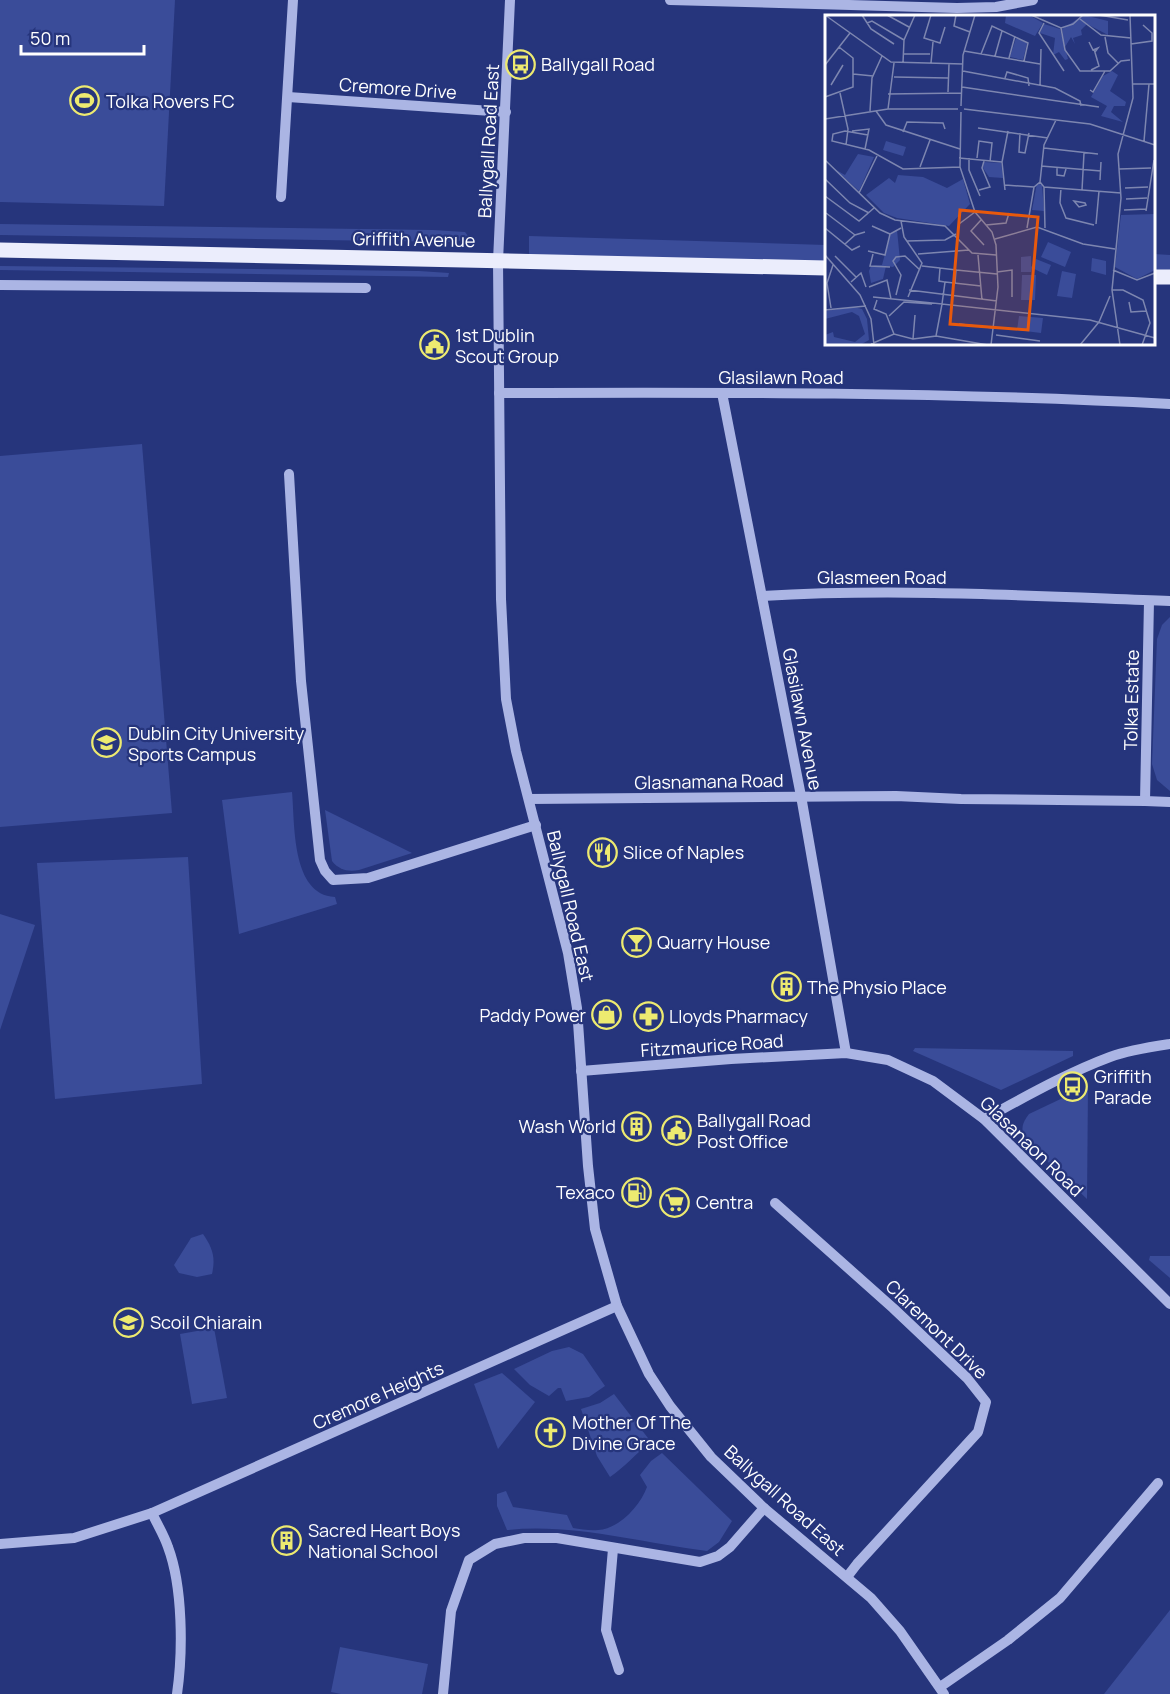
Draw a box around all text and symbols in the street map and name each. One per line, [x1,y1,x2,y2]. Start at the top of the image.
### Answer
inset map [825,15,1155,345]
scale bar [21,18,144,56]
text: 50 m [30,26,70,50]
bus stop icon: Ballygall Road [504,48,536,80]
place label: Ballygall Road [541,52,655,76]
street label: Ballygall Road East [472,63,504,219]
street label: Cremore Drive [338,72,458,104]
sports icon: Tolka Rovers FC [69,85,101,117]
place label: Tolka Rovers FC [106,89,235,113]
street label: Griffith Avenue [352,226,476,252]
place label: 1st Dublin Scout Group [455,323,559,368]
public building icon: 1st Dublin Scout Group [418,329,450,361]
street label: Glasilawn Road [718,365,844,389]
street label: Glasmeen Road [817,565,947,589]
street label: Glasilawn Avenue [777,646,829,792]
street label: Tolka Estate [1118,649,1144,751]
place label: Dublin City University Sports Campus [128,721,305,766]
school or university icon: Dublin City University Sports Campus [91,727,123,759]
street label: Glasnamana Road [634,768,784,794]
street label: Ballygall Road East [542,828,600,984]
restaurant icon: Slice of Naples [586,836,618,868]
place label: Slice of Naples [623,840,744,864]
bar icon: Quarry House [620,926,652,958]
place label: Quarry House [657,930,770,954]
building icon: The Physio Place [770,971,802,1003]
place label: The Physio Place [807,975,947,999]
shop icon: Paddy Power [591,999,623,1031]
pharmacy icon: Lloyds Pharmacy [632,1000,664,1032]
place label: Paddy Power [480,1003,586,1027]
place label: Lloyds Pharmacy [669,1004,808,1028]
street label: Fitzmaurice Road [640,1028,784,1062]
place label: Griffith Parade [1094,1064,1152,1109]
bus stop icon: Griffith Parade [1057,1070,1089,1102]
street label: Glasanaon Road [975,1091,1089,1201]
place label: Ballygall Road Post Office [697,1108,811,1153]
building icon: Wash World [621,1110,653,1142]
place label: Wash World [518,1114,616,1138]
public building icon: Ballygall Road Post Office [660,1114,692,1146]
fuel station icon: Texaco [620,1176,652,1208]
place label: Texaco [556,1180,615,1204]
supermarket icon: Centra [659,1186,691,1218]
place label: Centra [696,1190,753,1214]
street label: Claremont Drive [881,1274,993,1384]
school or university icon: Scoil Chiarain [113,1306,145,1338]
place label: Scoil Chiarain [150,1310,262,1334]
street label: Cremore Heights [309,1355,447,1435]
place label: Mother Of The Divine Grace [572,1410,691,1455]
church icon: Mother Of The Divine Grace [535,1416,567,1448]
street label: Ballygall Road East [720,1439,850,1561]
place label: Sacred Heart Boys National School [308,1518,460,1563]
building icon: Sacred Heart Boys National School [271,1524,303,1556]

